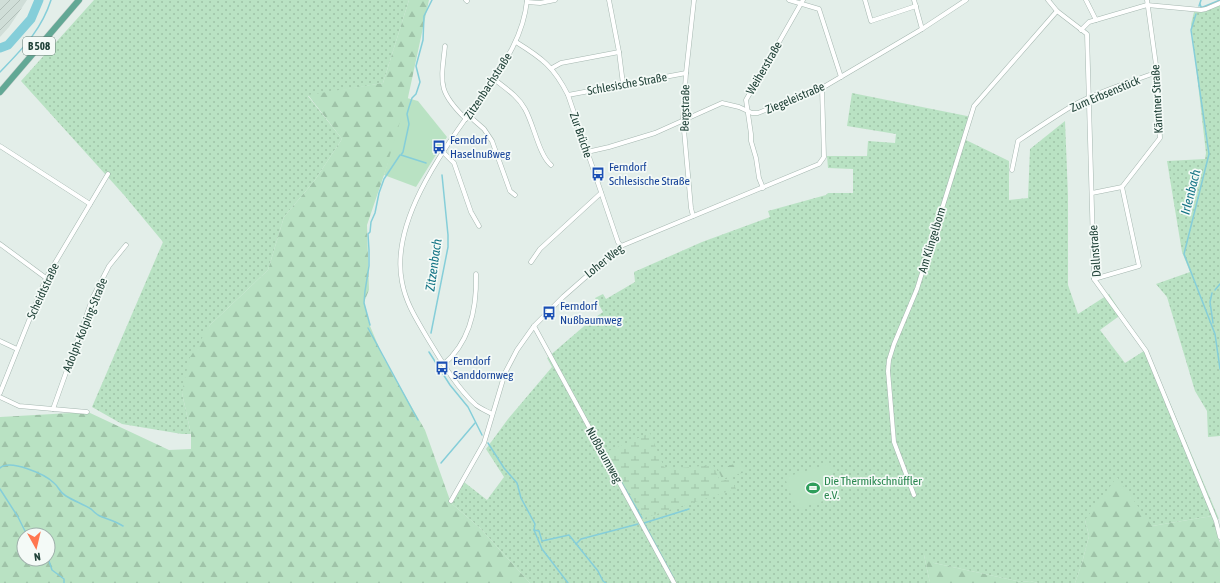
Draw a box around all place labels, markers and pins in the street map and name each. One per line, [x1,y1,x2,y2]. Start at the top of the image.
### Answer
place label: Ferndorf Haselnußweg [450,133,511,161]
bus stop icon: Ferndorf Haselnußweg [431,139,447,155]
place label: Ferndorf Schlesische Straße [609,160,690,188]
bus stop icon: Ferndorf Schlesische Straße [590,166,606,182]
place label: Ferndorf Nußbaumweg [560,299,623,327]
bus stop icon: Ferndorf Nußbaumweg [541,305,557,321]
place label: Ferndorf Sanddornweg [453,354,514,382]
bus stop icon: Ferndorf Sanddornweg [434,360,450,376]
place label: Die Thermikschnüffler e.V. [824,474,922,502]
sports icon: Die Thermikschnüffler e.V. [805,480,821,496]

